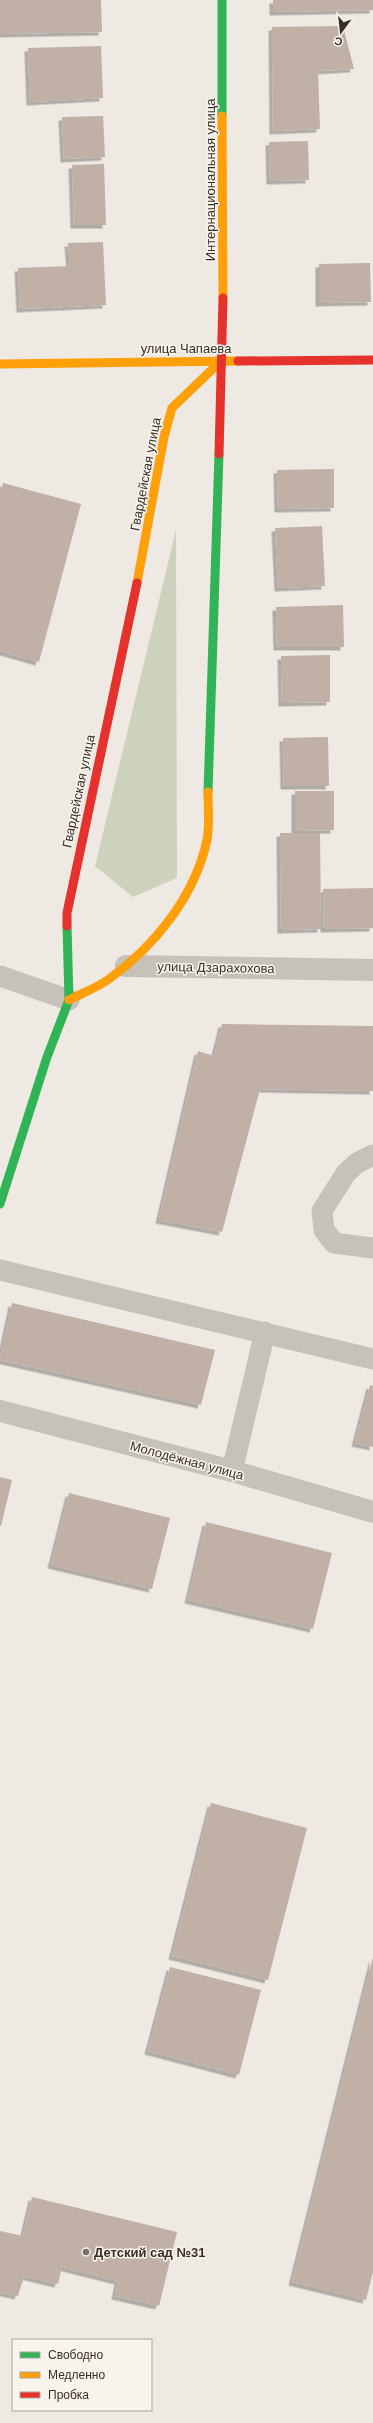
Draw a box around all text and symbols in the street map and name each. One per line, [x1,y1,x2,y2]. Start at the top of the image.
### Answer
north arrow [321,12,361,52]
text: С [333,35,344,48]
street label: Интернациональная улица [203,98,218,261]
street label: улица Чапаева [141,341,232,356]
street label: Гвардейская улица [127,415,164,532]
street label: Гвардейская улица [59,732,98,849]
street label: улица Дзарахохова [157,959,276,976]
street label: Молодёжная улица [128,1438,246,1483]
place label: Детский сад №31 [94,2245,205,2260]
marker: Детский сад №31 [81,2247,91,2257]
legend [12,2339,152,2411]
text: Свободно [48,2348,103,2362]
text: Медленно [48,2368,105,2382]
text: Пробка [48,2388,89,2402]

